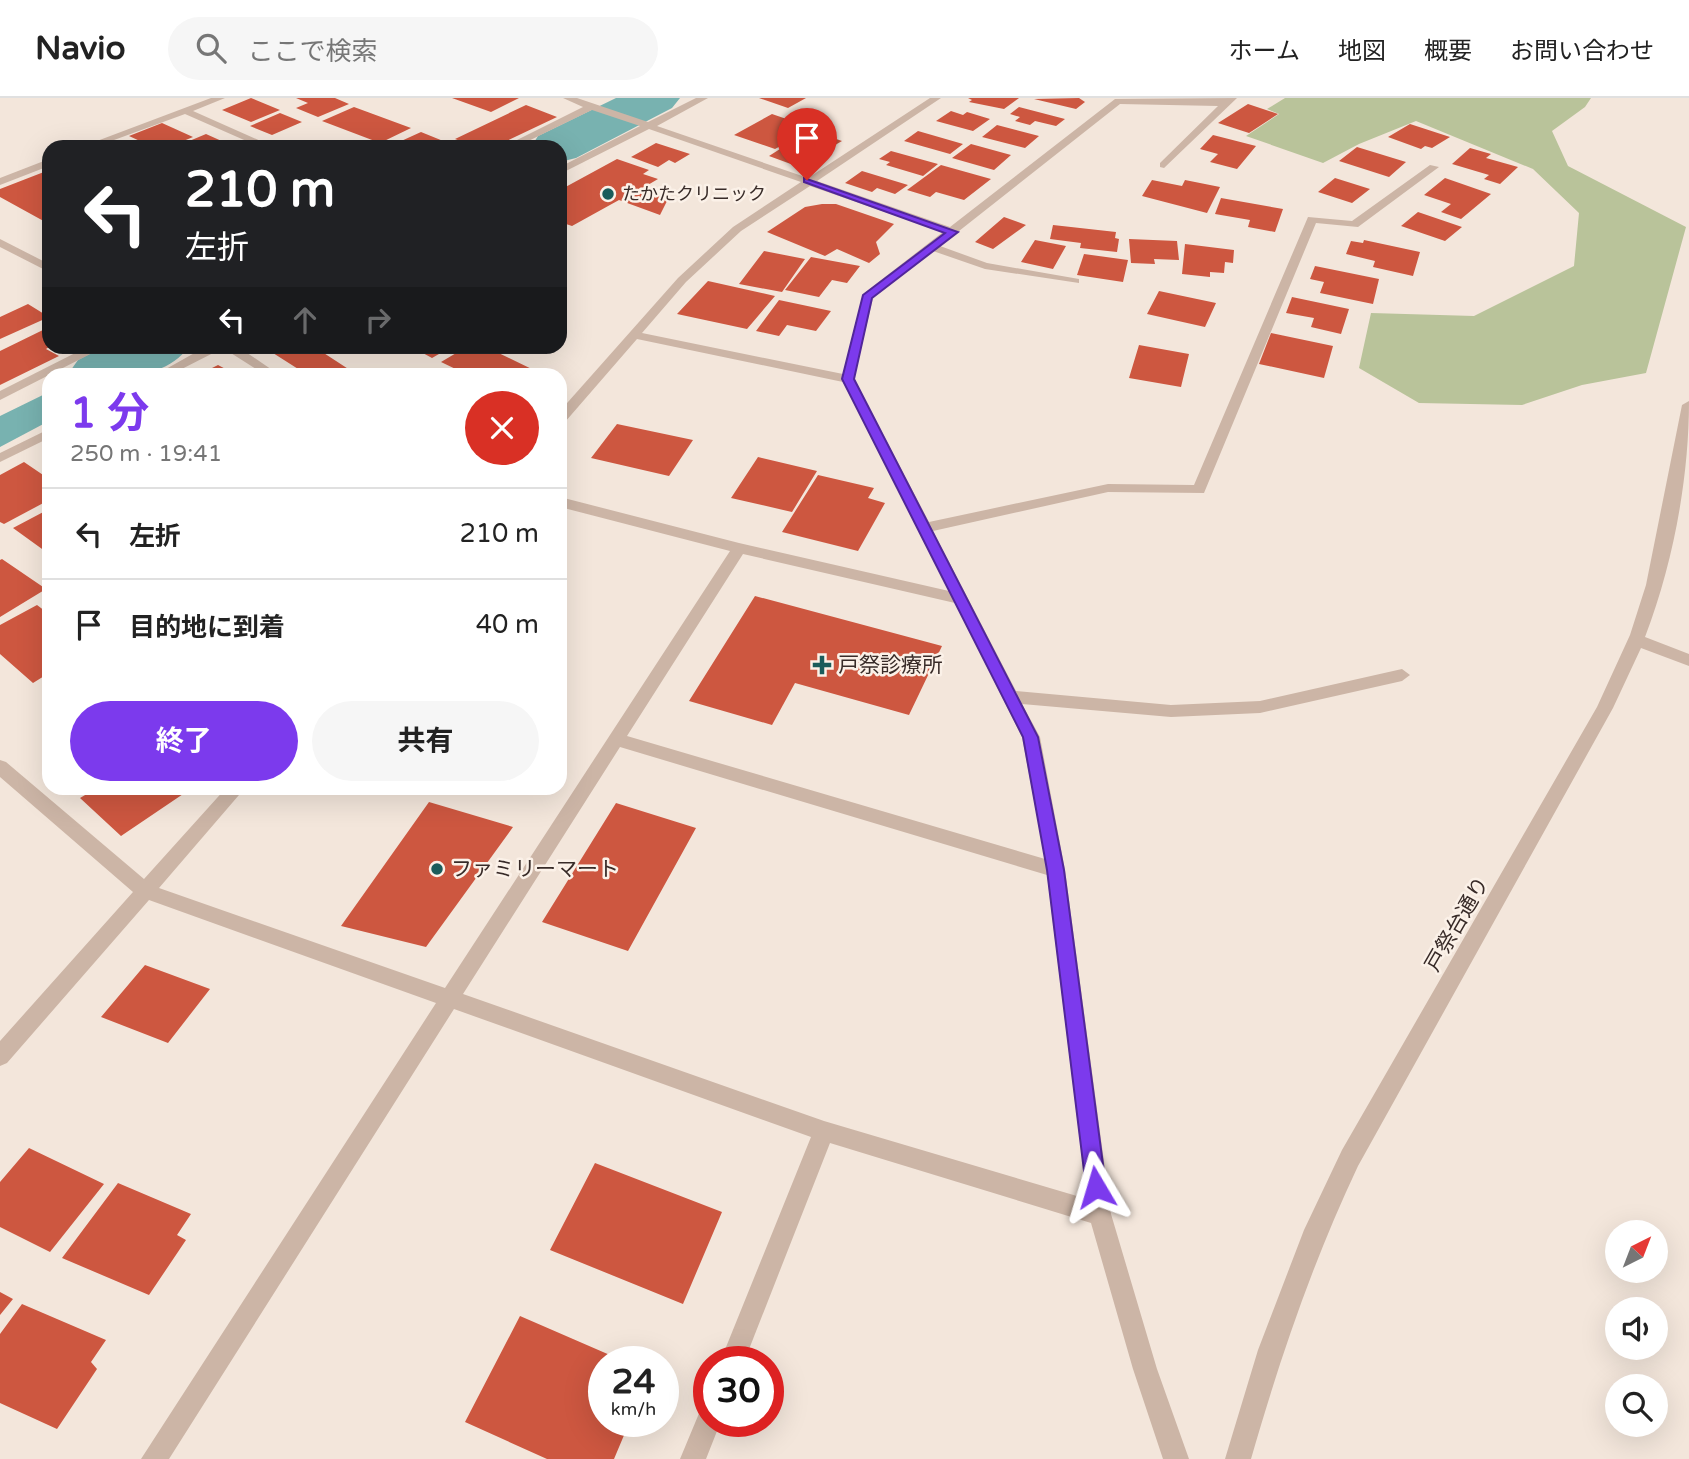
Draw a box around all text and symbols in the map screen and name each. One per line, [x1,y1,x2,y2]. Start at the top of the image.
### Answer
search box [168,17,658,80]
text: Navio [35,29,126,68]
icon: search [192,29,230,67]
text: ここで検索 [248,36,378,67]
text: ホーム [1229,37,1300,66]
text: 地図 [1338,37,1386,66]
text: 概要 [1424,37,1472,66]
text: お問い合わせ [1510,37,1654,66]
pin [777,108,837,180]
icon: arrive [788,119,826,157]
text: 210 m [185,161,335,220]
icon: left [70,168,161,259]
place label: たかたクリニック [622,183,766,205]
marker: たかたクリニック [600,186,616,202]
text: 左折 [185,229,249,267]
icon: left [213,301,251,339]
icon: ahead [286,301,324,339]
icon: right [359,301,397,339]
text: 1 分 [70,388,149,439]
button: close [465,391,539,465]
text: 250 m · 19:41 [70,440,222,468]
icon: left [70,515,108,553]
text: 210 m [459,518,539,549]
text: 左折 [129,521,181,552]
icon: arrive [70,606,108,644]
text: 40 m [476,609,539,640]
text: 目的地に到着 [129,612,285,643]
place label: 戸祭診療所 [838,653,943,678]
marker: 戸祭診療所 [812,655,832,675]
button: 終了 [70,701,298,781]
button: 共有 [312,701,539,781]
place label: ファミリーマート [451,857,619,882]
marker: ファミリーマート [429,861,445,877]
street label: 戸祭台通り [1420,873,1495,976]
position arrow [1059,1150,1133,1224]
north arrow [1605,1220,1668,1283]
map controls [1605,1220,1668,1437]
button: sound [1605,1297,1668,1360]
speed limit sign: 30 [693,1346,784,1437]
text: 24 [612,1361,655,1403]
button: search [1605,1374,1668,1437]
text: km/h [611,1398,656,1420]

